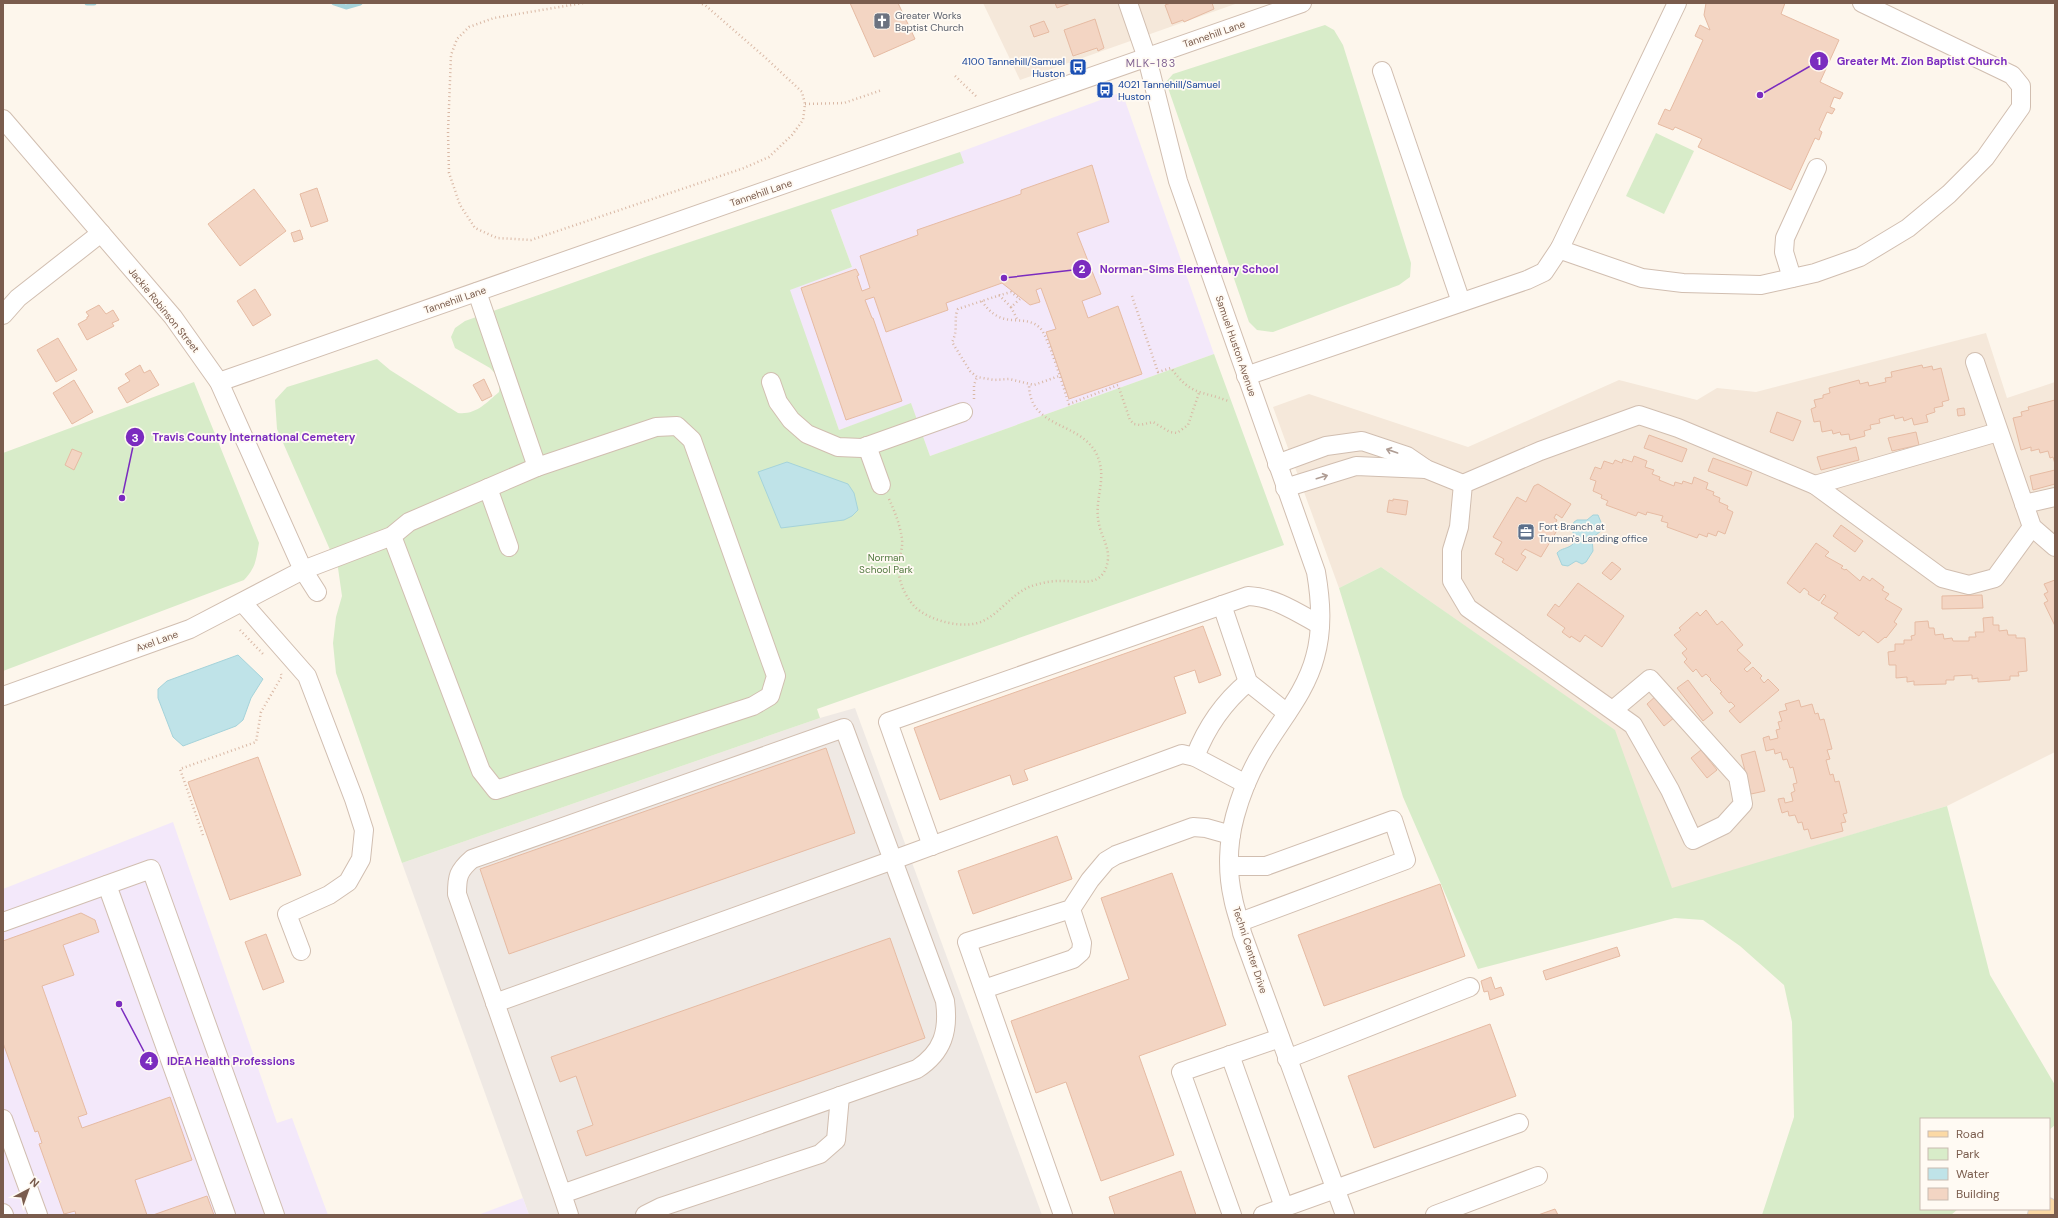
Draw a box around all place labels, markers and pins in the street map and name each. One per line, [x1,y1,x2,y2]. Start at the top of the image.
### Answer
place label: Greater Works Baptist Church [895,9,964,34]
church icon: Greater Works Baptist Church [872,11,892,31]
callout: Greater Mt. Zion Baptist Church [1809,50,2015,73]
place label: 4100 Tannehill/Samuel Huston [962,55,1065,80]
bus stop icon: 4100 Tannehill/Samuel Huston [1068,57,1088,77]
place label: 4021 Tannehill/Samuel Huston [1118,78,1220,103]
bus stop icon: 4021 Tannehill/Samuel Huston [1095,80,1115,100]
callout: Norman-Sims Elementary School [1072,257,1287,280]
callout: Travis County International Cemetery [125,426,364,449]
place label: Fort Branch at Truman's Landing office [1539,520,1648,545]
office icon: Fort Branch at Truman's Landing office [1516,522,1536,542]
callout: IDEA Health Professions [139,1049,303,1072]

